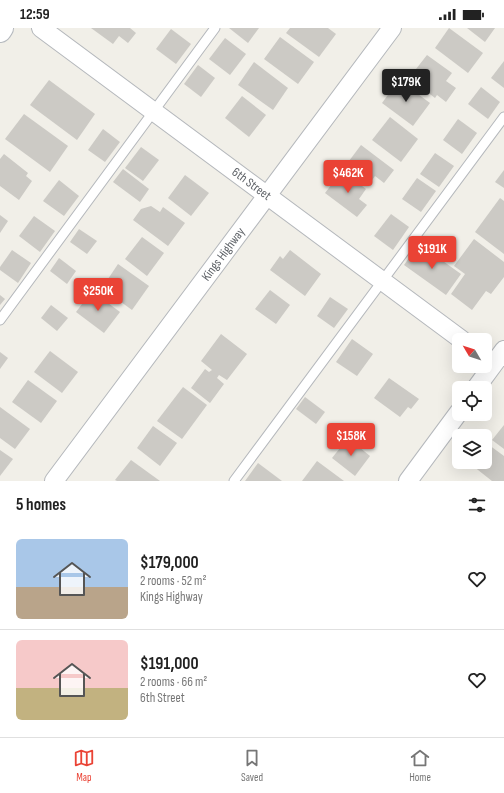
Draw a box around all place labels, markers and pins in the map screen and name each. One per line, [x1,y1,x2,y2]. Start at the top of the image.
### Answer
pin: $179K [378,69,434,103]
pin: $462K [320,160,376,194]
pin: $191K [404,236,460,270]
pin: $250K [70,278,126,312]
pin: $158K [323,423,379,457]

